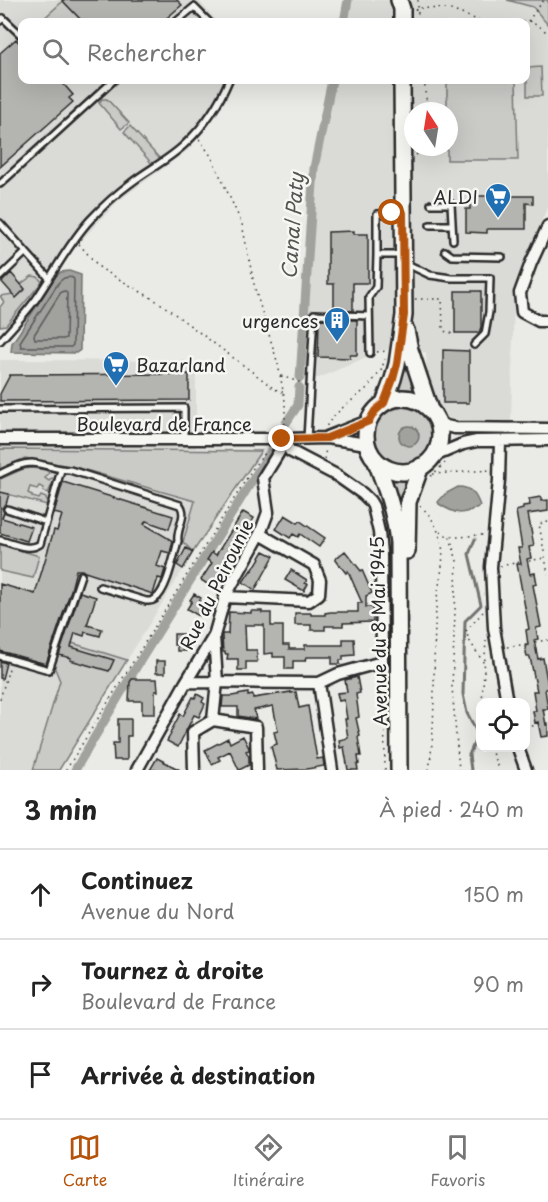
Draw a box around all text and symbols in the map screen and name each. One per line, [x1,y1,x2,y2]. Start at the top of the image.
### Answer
search box [18,18,530,84]
icon: search [39,35,72,68]
text: Rechercher [87,35,206,68]
north arrow [404,102,458,156]
water label: Canal Paty [273,170,311,280]
supermarket icon: ALDI [483,181,513,219]
place label: ALDI [433,183,478,210]
route start [378,199,404,225]
building icon: urgences [322,305,352,343]
place label: urgences [242,307,318,334]
supermarket icon: Bazarland [101,349,131,387]
place label: Bazarland [136,351,225,378]
street label: Boulevard de France [76,410,252,437]
route end [268,425,294,451]
street label: Rue du Peirounie [173,514,259,654]
street label: Avenue du 8 Mai 1945 [363,536,393,726]
map controls [476,698,530,752]
button: locate [476,698,530,752]
text: 3 min [24,790,97,829]
text: À pied · 240 m [379,794,524,824]
text: Continuez [81,863,193,896]
icon: ahead [24,878,57,911]
text: 150 m [464,879,524,909]
text: Avenue du Nord [81,896,235,926]
text: Tournez à droite [81,953,264,986]
icon: right [24,968,57,1001]
text: 90 m [473,969,524,999]
text: Boulevard de France [81,986,276,1016]
icon: arrive [24,1058,57,1091]
text: Arrivée à destination [81,1058,315,1091]
tab: Carte [63,1131,107,1191]
tab: Itinéraire [233,1131,305,1191]
tab: Favoris [430,1131,485,1191]

